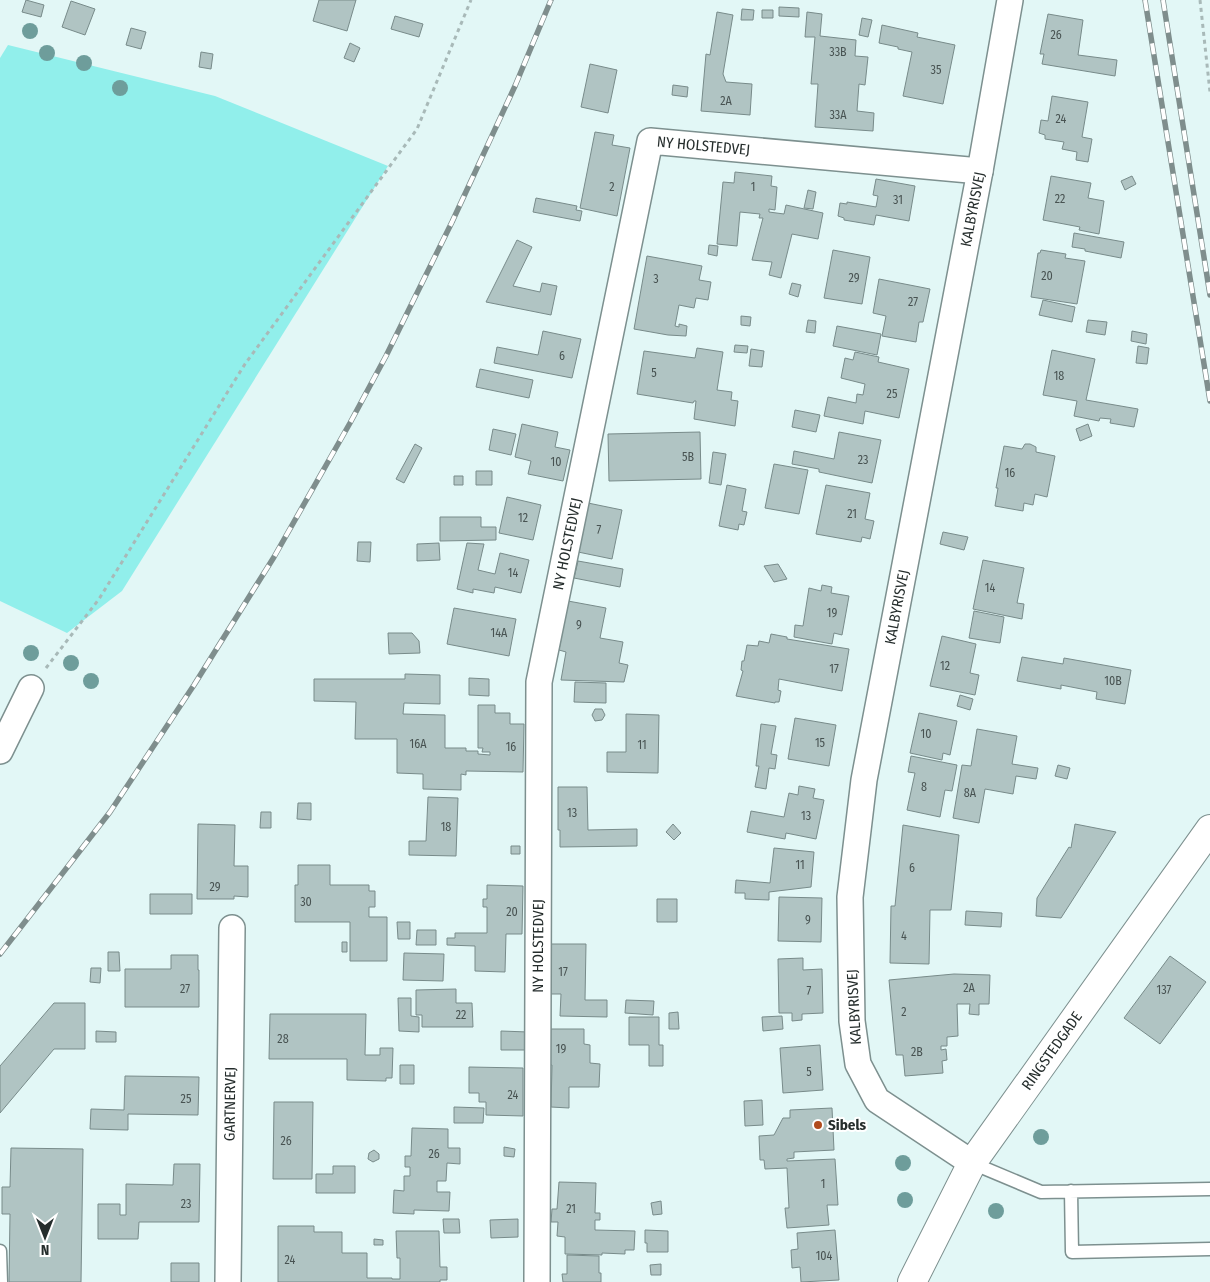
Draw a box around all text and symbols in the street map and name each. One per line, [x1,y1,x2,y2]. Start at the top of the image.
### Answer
house number: 26 [1050,28,1062,42]
house number: 33B [829,45,847,59]
house number: 35 [931,63,942,77]
house number: 2A [720,94,732,108]
house number: 33A [829,108,847,122]
house number: 24 [1056,112,1067,126]
street label: NY HOLSTEDVEJ [656,133,751,159]
street label: KALBYRISVEJ [957,170,989,248]
house number: 2 [609,180,615,194]
house number: 1 [751,180,755,194]
house number: 22 [1055,192,1065,206]
house number: 31 [893,193,903,207]
house number: 20 [1041,269,1053,283]
house number: 29 [848,271,860,285]
house number: 3 [653,272,659,286]
house number: 27 [908,295,918,309]
house number: 6 [559,349,565,363]
house number: 5 [651,366,657,380]
house number: 18 [1054,369,1064,383]
house number: 25 [887,387,898,401]
house number: 5B [682,450,694,464]
house number: 23 [858,453,868,467]
house number: 10 [551,455,561,469]
house number: 16 [1005,466,1015,480]
street label: NY HOLSTEDVEJ [549,496,586,592]
house number: 21 [847,507,857,521]
house number: 12 [518,511,528,525]
house number: 7 [597,523,602,537]
house number: 14 [508,566,518,580]
street label: KALBYRISVEJ [881,568,913,646]
house number: 14 [985,581,995,595]
house number: 19 [827,606,837,620]
house number: 9 [576,618,582,632]
house number: 14A [491,626,508,640]
house number: 12 [940,659,950,673]
house number: 17 [829,662,839,676]
house number: 10B [1104,674,1122,688]
house number: 10 [921,727,931,741]
house number: 15 [815,736,826,750]
house number: 16A [410,737,427,751]
house number: 11 [637,738,647,752]
house number: 16 [506,740,516,754]
house number: 8 [921,780,927,794]
house number: 8A [964,786,977,800]
house number: 13 [567,806,577,820]
house number: 13 [801,809,811,823]
house number: 18 [441,820,451,834]
house number: 11 [795,858,805,872]
house number: 6 [909,861,915,875]
house number: 29 [209,880,221,894]
house number: 30 [300,895,312,909]
street label: NY HOLSTEDVEJ [529,899,547,993]
house number: 20 [506,905,518,919]
house number: 9 [805,913,811,927]
house number: 4 [901,929,907,943]
house number: 17 [558,965,568,979]
street label: KALBYRISVEJ [843,969,865,1045]
house number: 2A [963,981,975,995]
house number: 27 [180,982,190,996]
house number: 137 [1157,983,1172,997]
house number: 7 [807,984,812,998]
house number: 2 [901,1005,907,1019]
house number: 22 [456,1008,466,1022]
street label: RINGSTEDGADE [1018,1008,1086,1093]
house number: 28 [277,1032,289,1046]
house number: 19 [556,1042,566,1056]
house number: 2B [911,1045,923,1059]
house number: 5 [806,1065,812,1079]
street label: GARTNERVEJ [221,1067,239,1141]
house number: 24 [508,1088,519,1102]
house number: 25 [181,1092,192,1106]
place label: Sibels [828,1116,867,1134]
marker: Sibels [812,1119,824,1131]
house number: 26 [280,1134,292,1148]
house number: 26 [428,1147,440,1161]
house number: 1 [821,1177,825,1191]
house number: 23 [181,1197,191,1211]
house number: 21 [566,1202,576,1216]
north arrow [20,1212,70,1262]
text: N [41,1241,49,1258]
house number: 104 [816,1249,833,1263]
house number: 24 [285,1253,296,1267]

